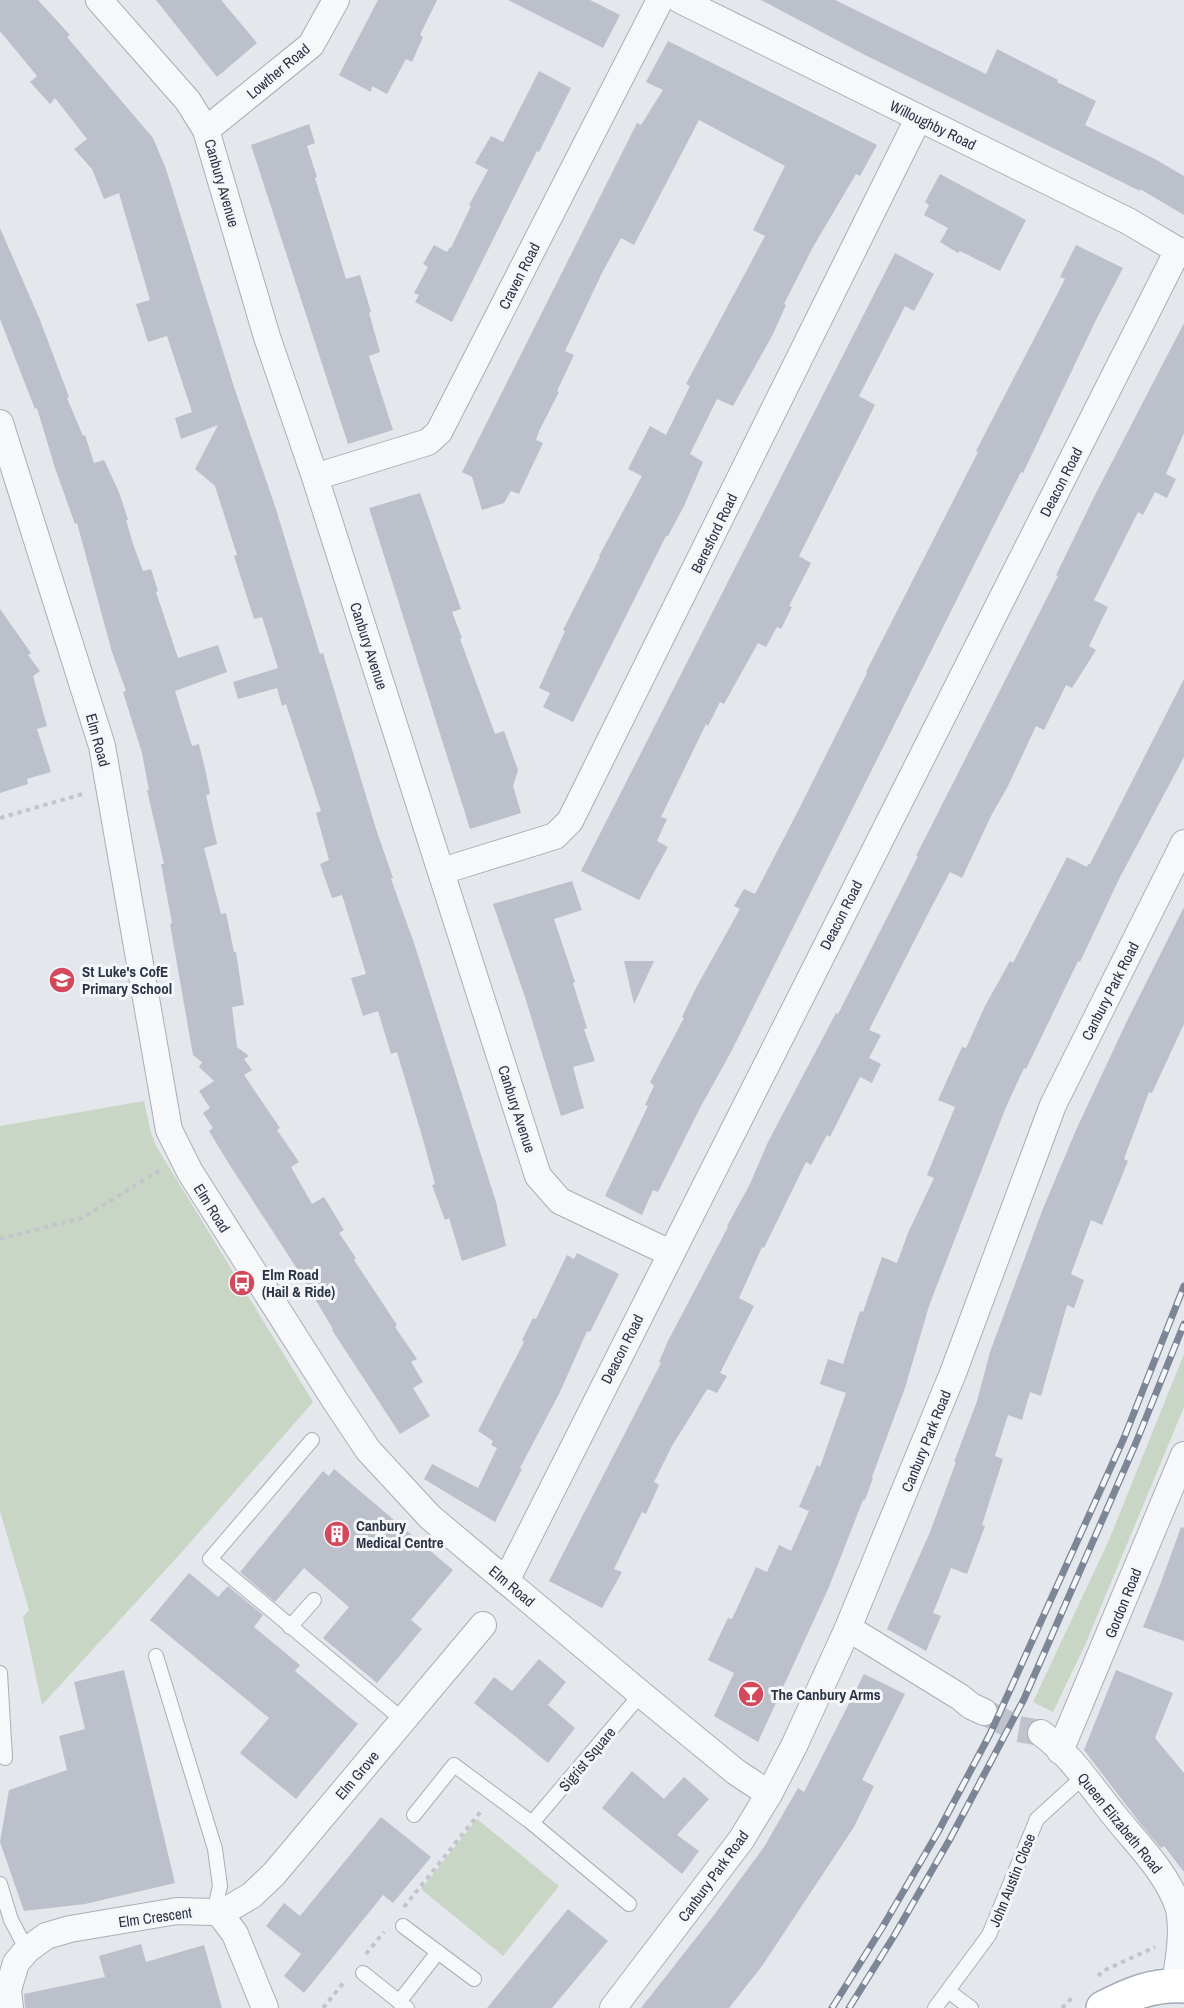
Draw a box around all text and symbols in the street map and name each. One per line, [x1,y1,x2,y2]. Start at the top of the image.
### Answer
street label: Lowther Road [242,38,314,104]
street label: Willoughby Road [886,95,980,155]
street label: Canbury Avenue [199,136,245,230]
street label: Craven Road [493,239,545,313]
street label: Deacon Road [1035,444,1087,520]
street label: Beresford Road [686,490,742,576]
street label: Canbury Avenue [345,600,393,693]
street label: Elm Road [81,711,115,769]
street label: Deacon Road [815,877,867,953]
street label: Canbury Park Road [1076,938,1144,1044]
place label: St Luke's CofE Primary School [82,961,172,999]
school or university icon: St Luke's CofE Primary School [47,965,77,995]
street label: Canbury Avenue [493,1063,541,1156]
street label: Elm Road [189,1180,235,1236]
place label: Elm Road (Hail & Ride) [262,1264,335,1302]
bus stop icon: Elm Road (Hail & Ride) [227,1268,257,1298]
street label: Deacon Road [596,1311,648,1387]
street label: Canbury Park Road [896,1387,956,1495]
place label: Canbury Medical Centre [356,1515,444,1553]
building icon: Canbury Medical Centre [322,1519,352,1549]
street label: Elm Road [485,1561,539,1611]
street label: Gordon Road [1099,1565,1147,1641]
bar icon: The Canbury Arms [736,1679,766,1709]
place label: The Canbury Arms [771,1684,881,1705]
street label: Sigrist Square [554,1722,620,1796]
street label: Elm Grove [330,1746,384,1804]
street label: Queen Elizabeth Road [1073,1768,1167,1878]
street label: Canbury Park Road [673,1826,753,1926]
street label: John Austin Close [984,1830,1040,1930]
street label: Elm Crescent [117,1901,194,1933]

